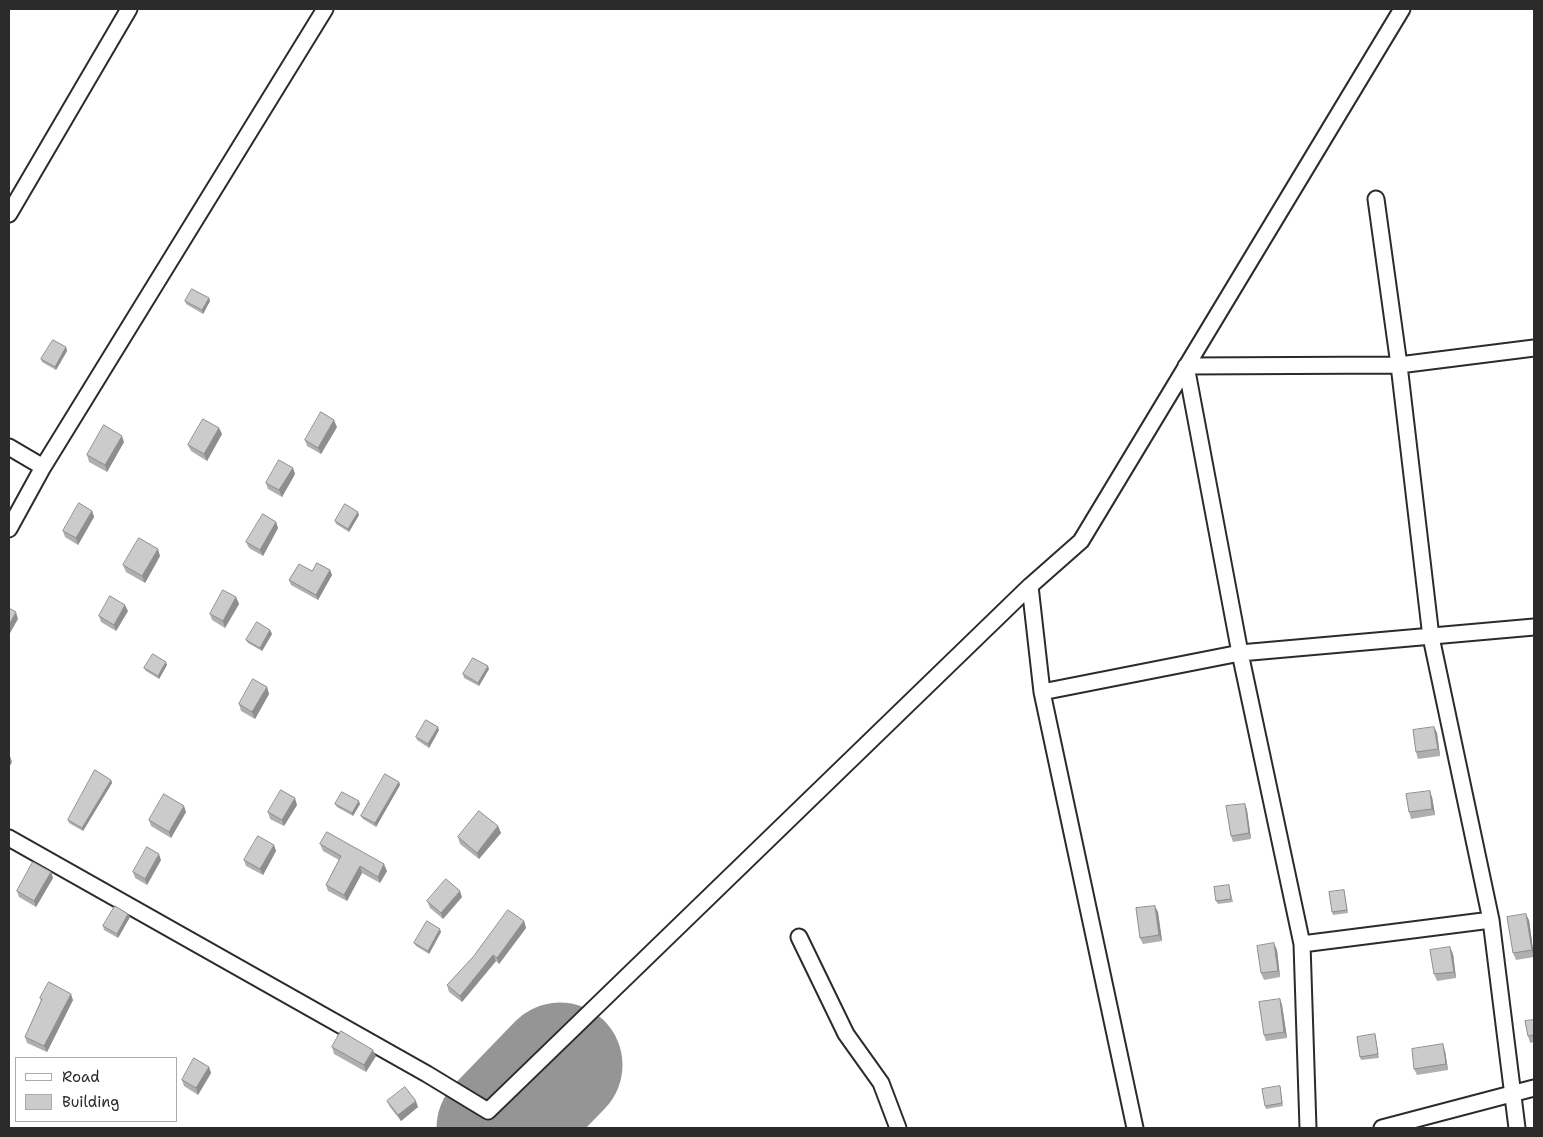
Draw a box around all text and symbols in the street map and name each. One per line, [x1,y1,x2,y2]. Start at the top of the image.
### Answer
legend [15,1057,178,1122]
text: Road [62,1067,100,1087]
text: Building [62,1092,119,1112]

